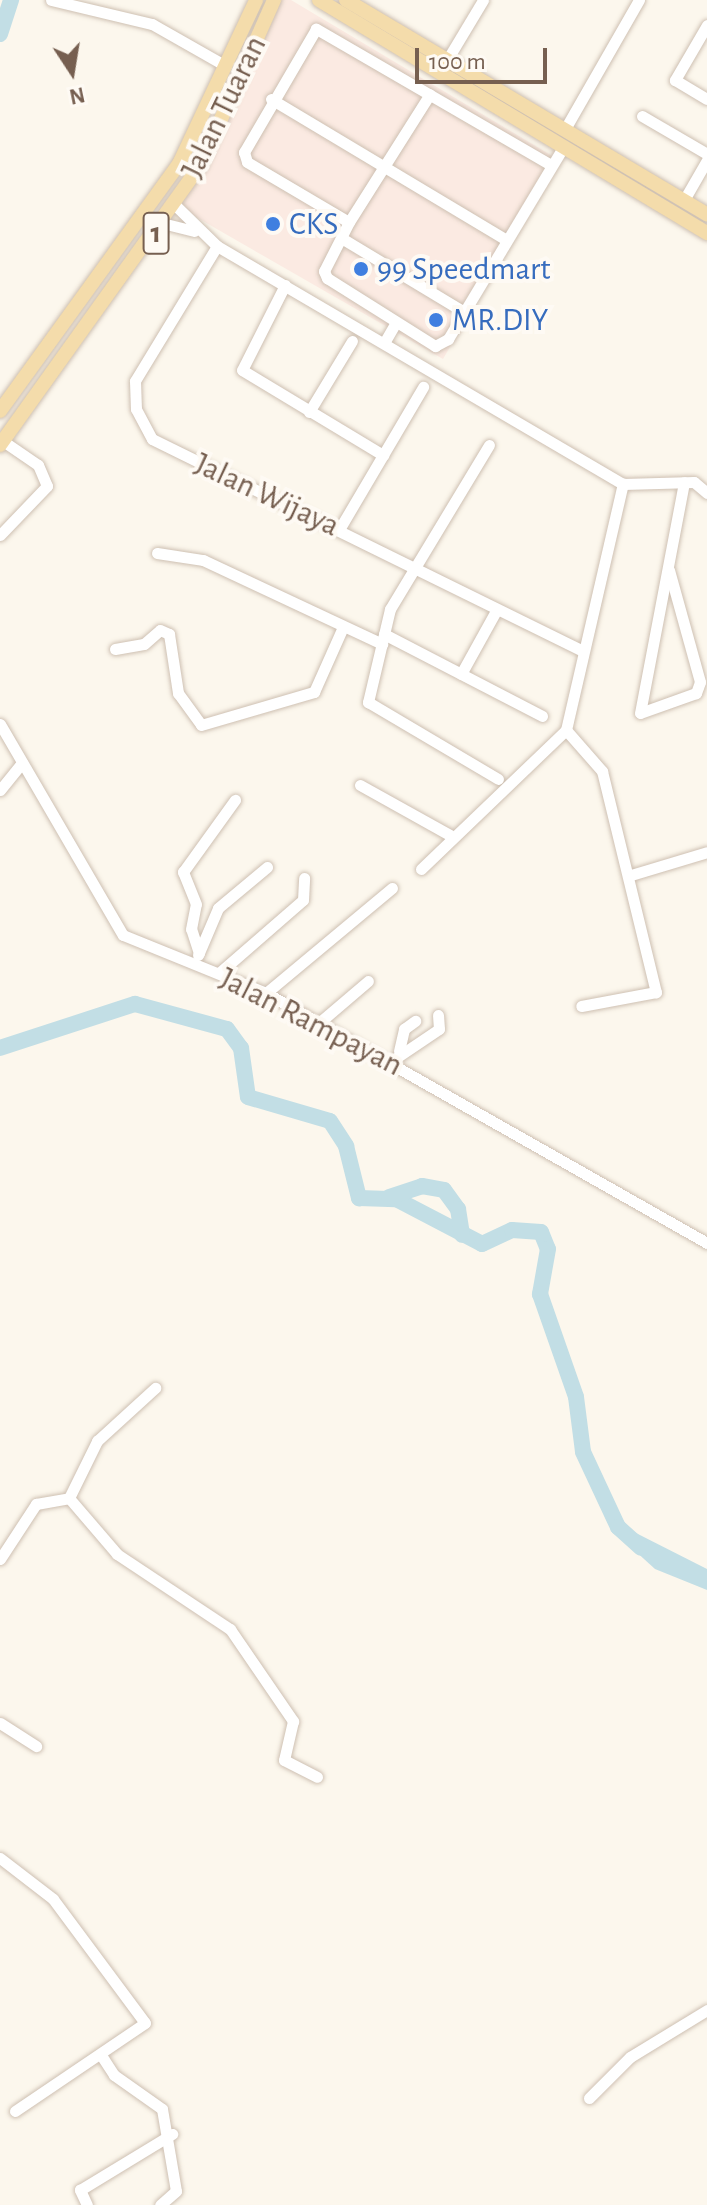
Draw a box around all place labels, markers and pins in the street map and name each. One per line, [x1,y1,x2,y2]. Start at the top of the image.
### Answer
place label: CKS [289,205,338,243]
marker: CKS [264,215,282,233]
place label: 99 Speedmart [377,250,550,288]
marker: 99 Speedmart [352,260,370,278]
place label: MR.DIY [452,301,548,339]
marker: MR.DIY [427,311,445,329]

